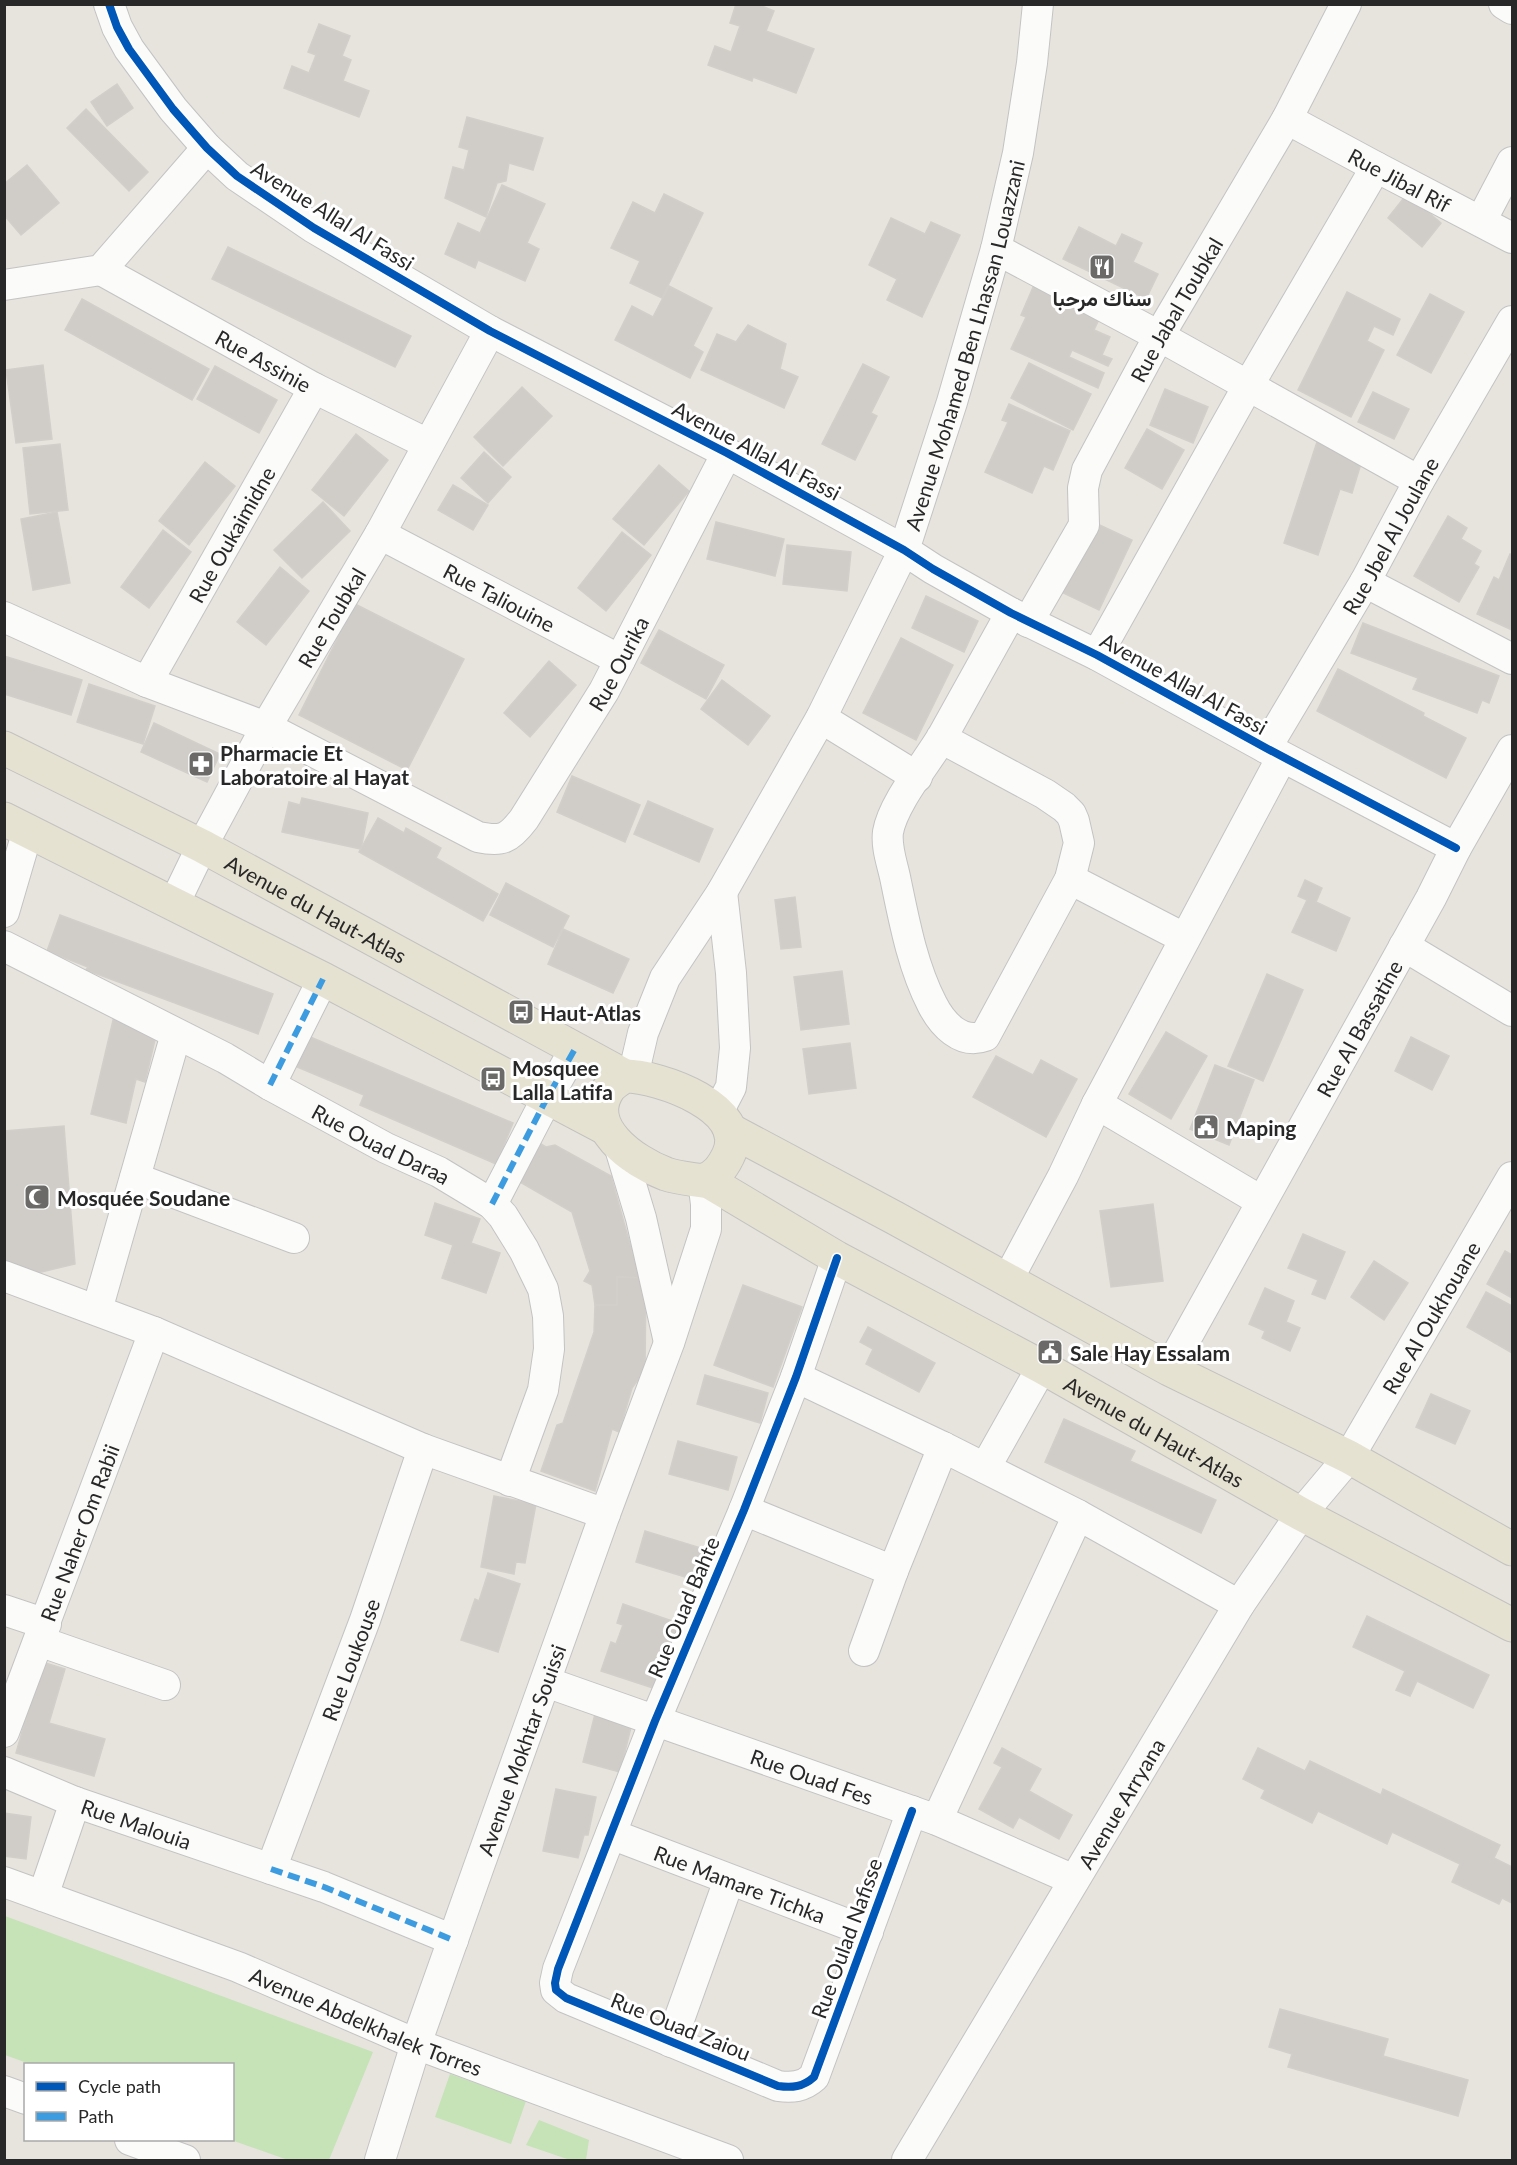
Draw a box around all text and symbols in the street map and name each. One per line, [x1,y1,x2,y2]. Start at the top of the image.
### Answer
street label: Rue Jibal Rif [1344,142,1456,217]
street label: Avenue Allal Al Fassi [247,155,419,275]
street label: Avenue Mohamed Ben Lhassan Louazzani [899,157,1029,533]
street label: Rue Jabal Toubkal [1124,233,1227,386]
restaurant icon: سناك مرحبا [1087,252,1117,282]
place label: سناك مرحبا [1052,285,1152,312]
street label: Rue Assinie [211,324,316,397]
street label: Avenue Allal Al Fassi [669,395,845,505]
street label: Rue Jbel Al Joulane [1336,452,1443,619]
street label: Rue Oukaimidne [182,462,279,607]
street label: Rue Taliouine [440,557,559,636]
street label: Rue Toubkal [292,563,370,672]
street label: Rue Ourika [582,612,653,715]
street label: Avenue Allal Al Fassi [1096,627,1272,739]
place label: Pharmacie Et Laboratoire al Hayat [220,740,409,789]
pharmacy icon: Pharmacie Et Laboratoire al Hayat [186,749,216,779]
street label: Avenue du Haut-Atlas [221,849,411,968]
street label: Rue Al Bassatine [1311,955,1407,1101]
bus stop icon: Haut-Atlas [506,997,536,1027]
place label: Haut-Atlas [540,1000,641,1025]
place label: Mosquee Lalla Latifa [512,1055,613,1104]
bus stop icon: Mosquee Lalla Latifa [478,1064,508,1094]
street label: Rue Ouad Daraa [308,1098,455,1189]
public building icon: Maping [1191,1112,1221,1142]
place label: Maping [1226,1115,1296,1140]
mosque icon: Mosquée Soudane [22,1182,52,1212]
place label: Mosquée Soudane [57,1185,230,1210]
street label: Rue Al Oukhouane [1376,1236,1485,1398]
public building icon: Sale Hay Essalam [1035,1337,1065,1367]
place label: Sale Hay Essalam [1070,1340,1230,1365]
street label: Avenue du Haut-Atlas [1060,1370,1249,1492]
street label: Rue Naher Om Rabii [34,1441,123,1625]
street label: Rue Ouad Bahte [642,1533,724,1681]
street label: Rue Loukouse [316,1595,384,1724]
street label: Avenue Mokhtar Souissi [472,1641,570,1858]
street label: Avenue Arryana [1072,1734,1169,1872]
street label: Rue Ouad Fes [747,1743,876,1809]
street label: Rue Malouia [78,1793,195,1853]
street label: Rue Mamare Tichka [651,1839,829,1927]
street label: Rue Oulad Nafisse [805,1854,887,2022]
street label: Avenue Abdelkhalek Torres [246,1961,486,2080]
street label: Rue Ouad Zaiou [607,1987,755,2065]
legend [24,2063,234,2141]
text: Cycle path [78,2075,161,2097]
text: Path [78,2105,114,2127]

